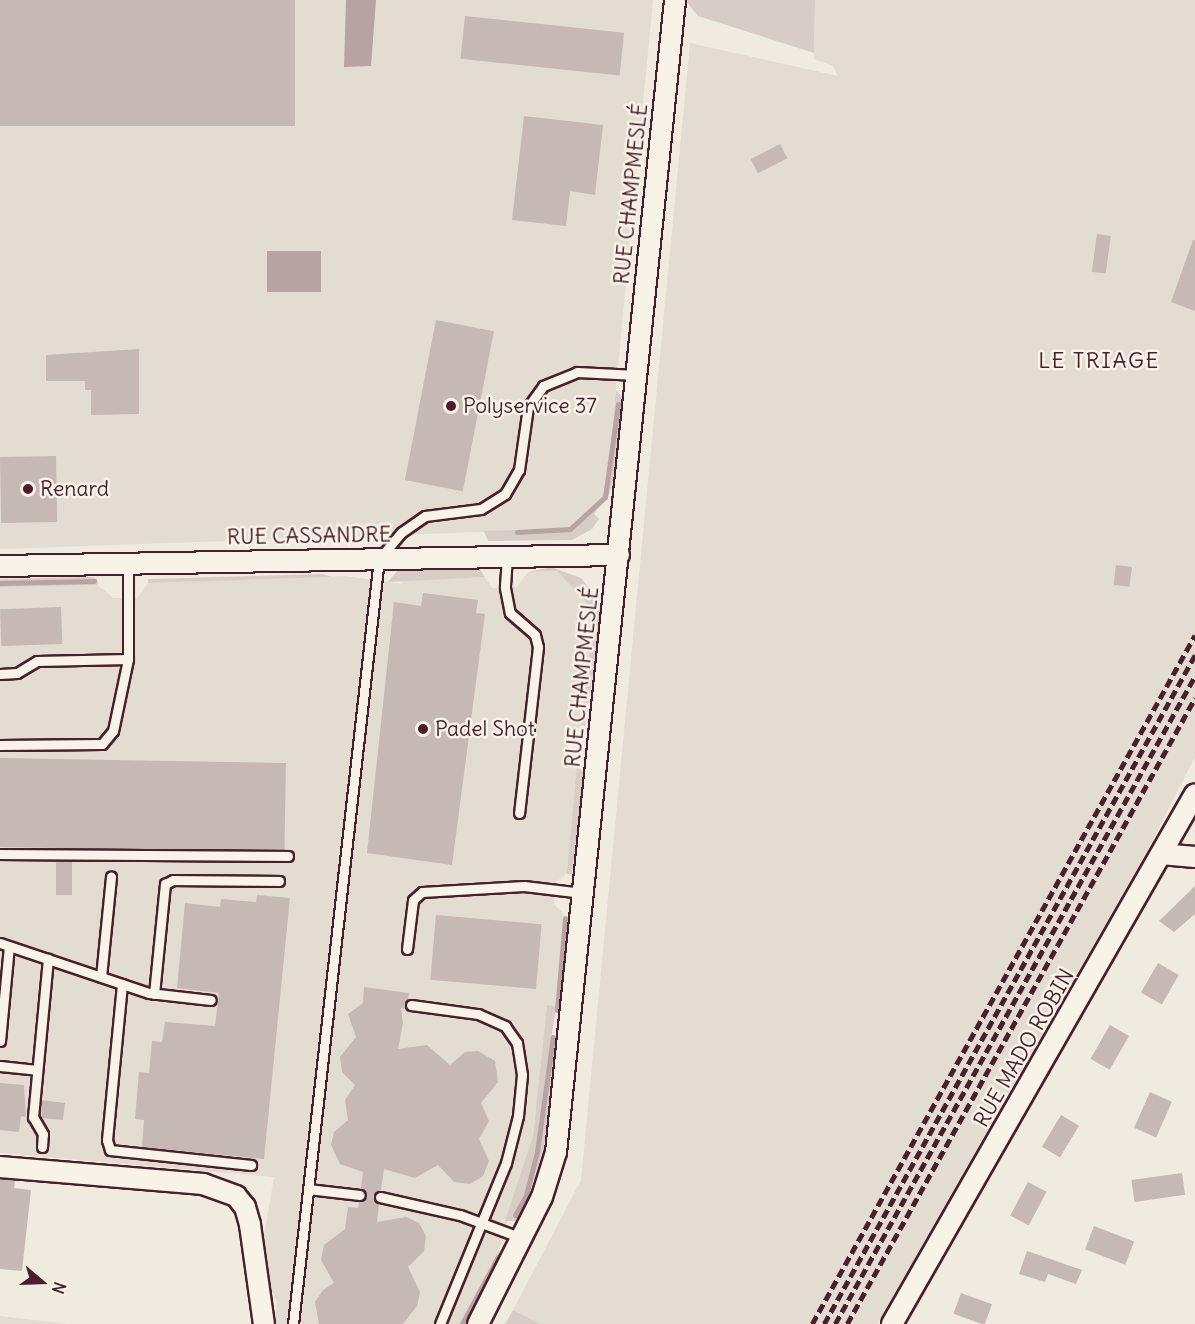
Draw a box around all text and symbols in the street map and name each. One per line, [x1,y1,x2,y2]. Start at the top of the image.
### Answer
street label: RUE CHAMPMESLÉ [609,102,653,286]
district label: LE TRIAGE [1038,348,1160,374]
place label: Polyservice 37 [463,393,597,419]
marker: Polyservice 37 [444,399,458,413]
place label: Renard [40,476,109,502]
marker: Renard [21,482,35,496]
street label: RUE CASSANDRE [227,522,391,550]
street label: RUE CHAMPMESLÉ [560,585,604,769]
place label: Padel Shot [435,716,535,742]
marker: Padel Shot [416,722,430,736]
street label: RUE MADO ROBIN [968,964,1080,1132]
north arrow [12,1252,72,1312]
text: N [48,1279,70,1296]

